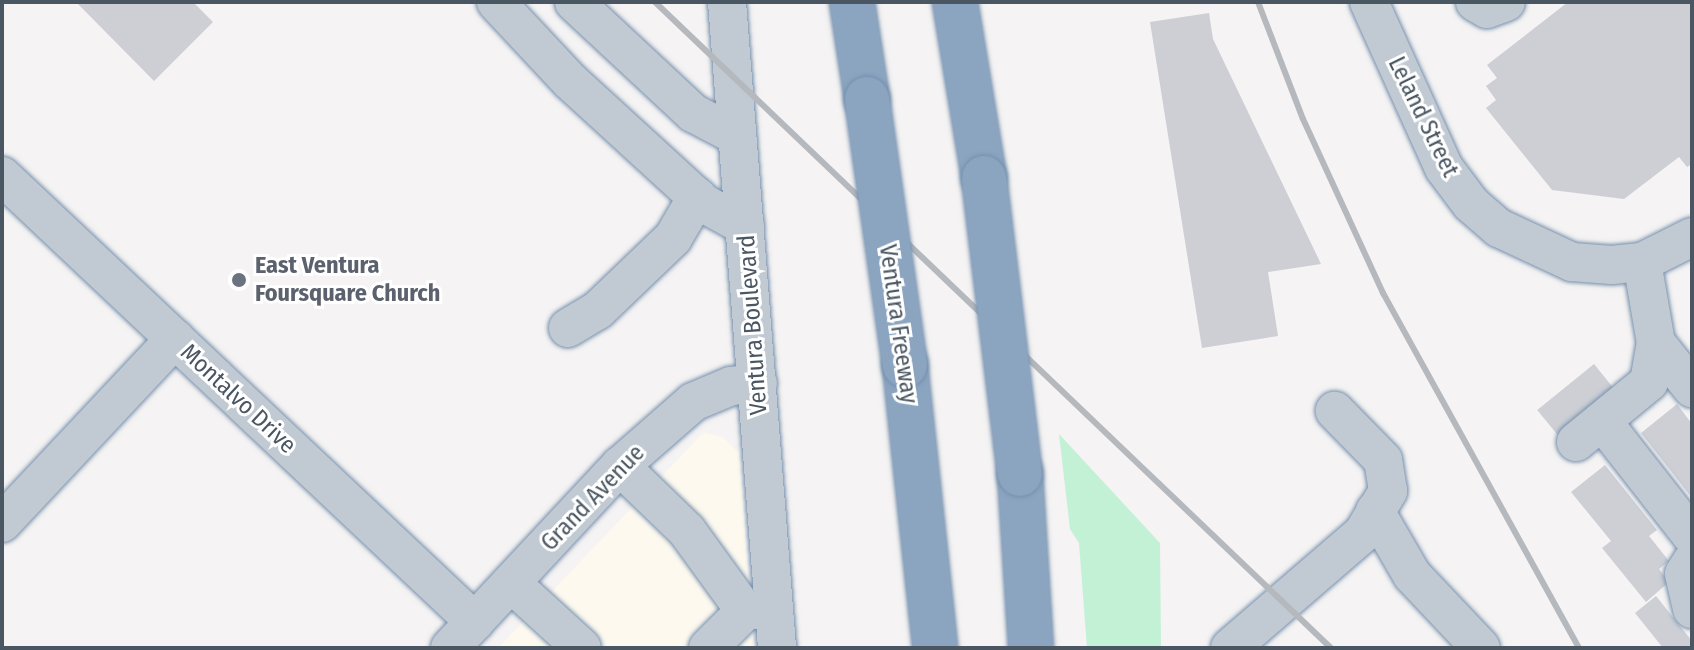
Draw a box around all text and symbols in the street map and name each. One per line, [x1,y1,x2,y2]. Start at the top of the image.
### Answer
street label: Leland Street [1382,52,1464,182]
street label: Ventura Boulevard [732,234,774,416]
street label: Ventura Freeway [873,243,923,405]
place label: East Ventura Foursquare Church [255,252,440,308]
marker: East Ventura Foursquare Church [230,271,248,289]
street label: Montalvo Drive [174,338,302,460]
street label: Grand Avenue [535,439,651,557]

